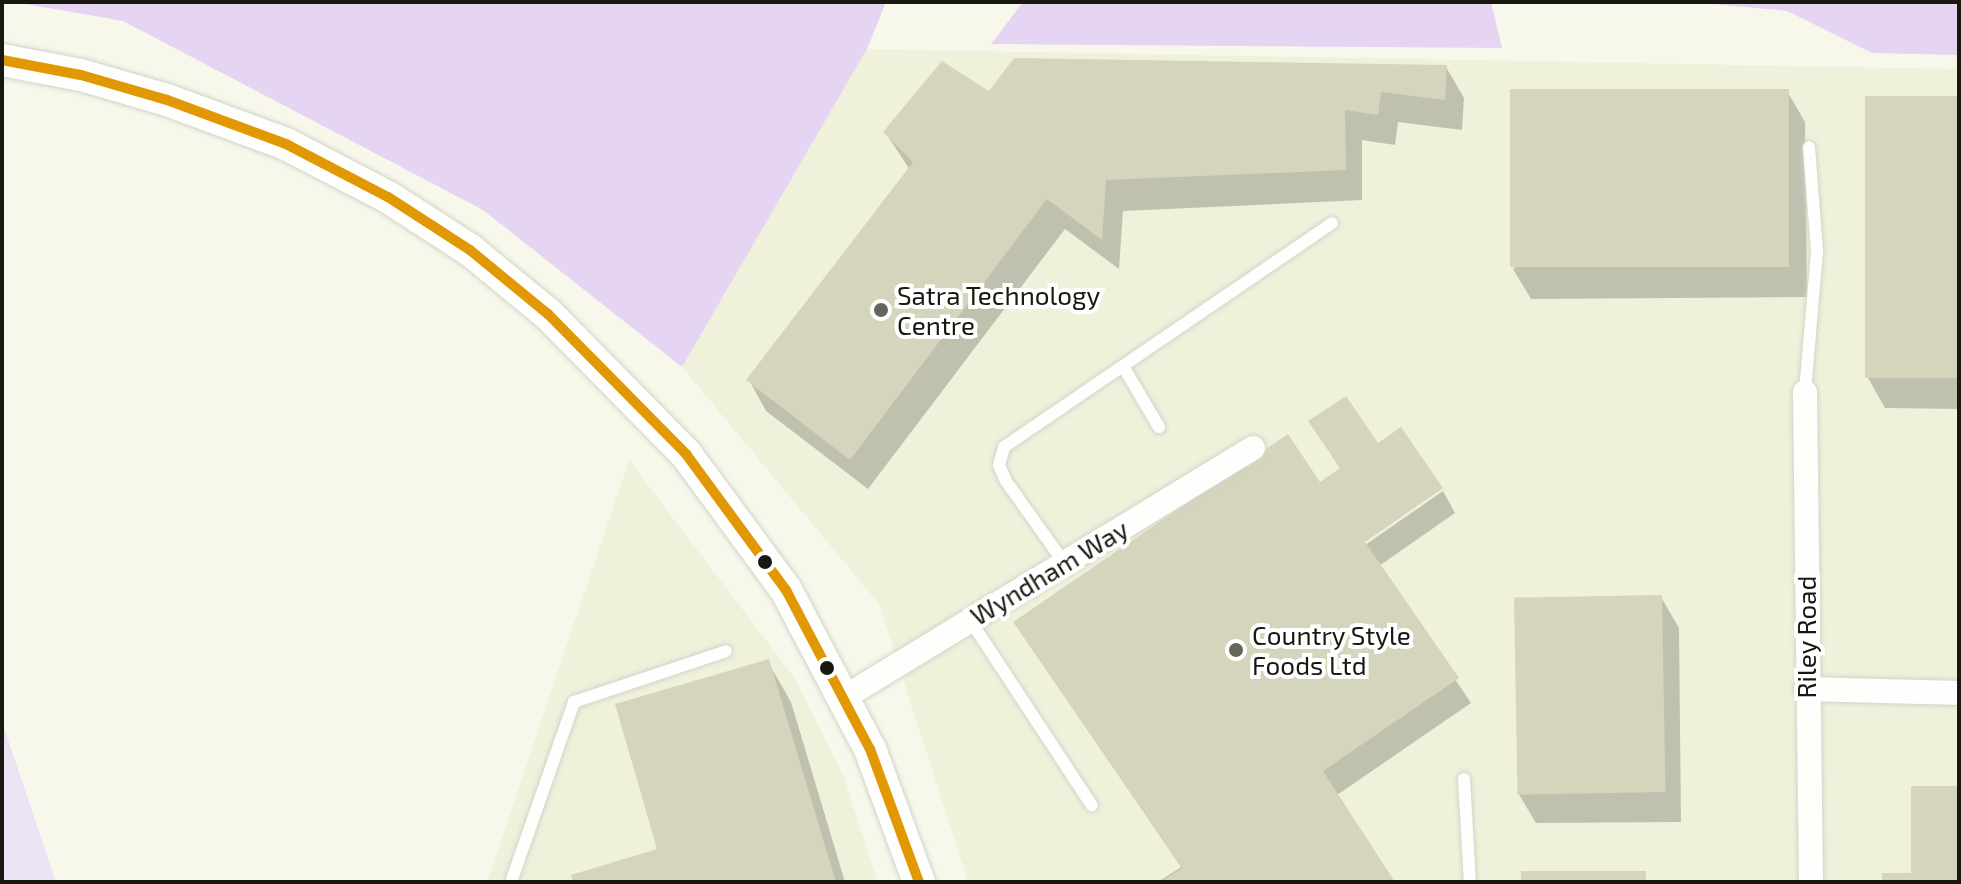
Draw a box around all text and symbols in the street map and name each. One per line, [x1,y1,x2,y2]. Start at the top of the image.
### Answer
place label: Satra Technology Centre [897,279,1101,340]
marker: Satra Technology Centre [872,301,890,319]
street label: Wyndham Way [964,513,1134,631]
unlabelled marker [757,554,773,570]
street label: Riley Road [1790,575,1822,699]
place label: Country Style Foods Ltd [1252,619,1411,680]
marker: Country Style Foods Ltd [1227,641,1245,659]
unlabelled marker [819,660,835,676]

